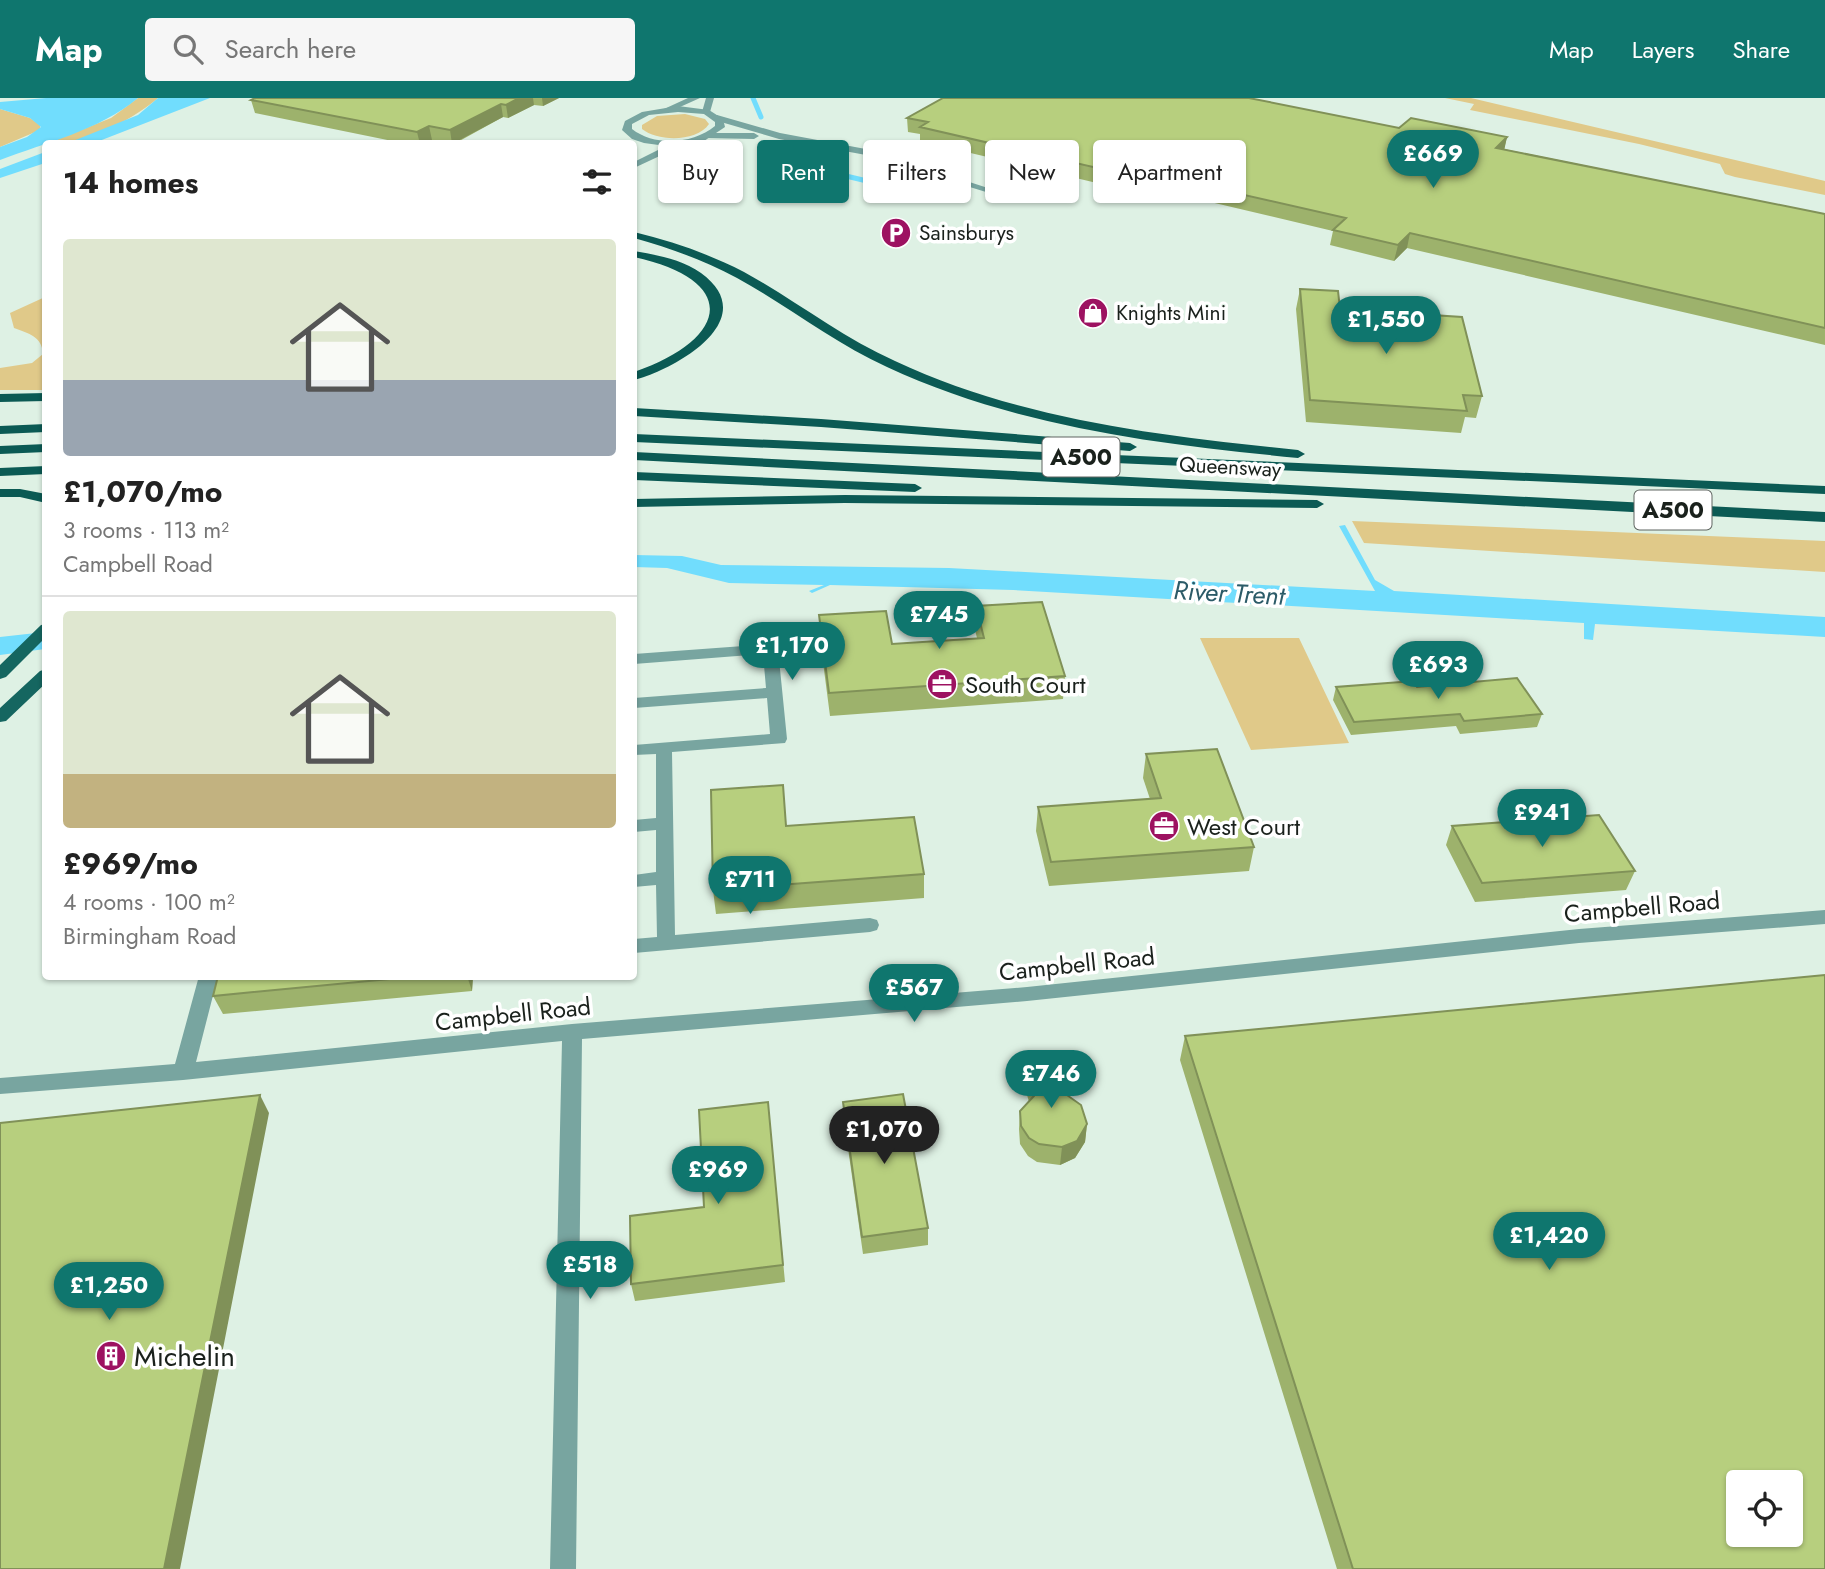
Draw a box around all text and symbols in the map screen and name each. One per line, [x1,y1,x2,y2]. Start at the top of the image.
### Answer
search box [145,18,635,81]
text: Map [35,26,103,73]
icon: search [169,30,207,68]
text: Search here [225,30,356,68]
text: Map [1549,32,1594,67]
text: Layers [1632,32,1694,67]
text: Share [1732,32,1790,67]
pin: £669 [1392,130,1474,190]
text: £669 [1403,136,1463,170]
chip: Buy [658,140,743,203]
chip: Rent [757,140,849,203]
chip: Filters [863,140,971,203]
chip: New [985,140,1079,203]
chip: Apartment [1093,140,1246,203]
text: 14 homes [63,161,198,204]
icon: filters [578,163,616,201]
parking icon: Sainsburys [879,216,913,250]
place label: Sainsburys [919,218,1014,248]
icon: home [277,284,403,410]
shop icon: Knights Mini [1076,296,1110,330]
pin: £1,550 [1329,296,1443,356]
place label: Knights Mini [1116,298,1226,328]
text: £1,550 [1347,302,1425,336]
road number: A500 [1042,438,1120,476]
street label: Queensway [1178,449,1283,485]
text: £1,070/mo [63,470,223,513]
road number: A500 [1634,490,1712,530]
text: 3 rooms · 113 m² [63,513,229,547]
text: Campbell Road [63,547,213,581]
water label: River Trent [1173,571,1287,615]
pin: £745 [898,592,980,651]
text: £745 [910,597,968,631]
pin: £1,170 [735,622,849,682]
text: £1,170 [755,628,829,662]
pin: £693 [1397,642,1479,701]
text: £693 [1408,647,1468,681]
icon: home [277,656,403,782]
office icon: South Court [925,667,959,701]
place label: South Court [965,667,1086,702]
pin: £941 [1501,790,1583,849]
text: £941 [1513,795,1571,829]
office icon: West Court [1147,809,1181,843]
place label: West Court [1187,809,1300,844]
text: £969/mo [63,842,198,885]
pin: £711 [709,856,791,916]
text: £711 [724,862,776,896]
street label: Campbell Road [1563,883,1721,931]
text: 4 rooms · 100 m² [63,885,235,919]
text: Birmingham Road [63,919,236,953]
street label: Campbell Road [997,938,1157,990]
pin: £567 [873,964,955,1024]
text: £567 [885,970,943,1004]
street label: Campbell Road [433,988,593,1040]
pin: £746 [1010,1051,1092,1110]
text: £746 [1021,1056,1081,1090]
pin: £1,070 [827,1107,941,1166]
text: £1,070 [845,1112,923,1146]
pin: £969 [677,1146,759,1206]
text: £969 [688,1152,748,1186]
pin: £1,420 [1492,1212,1606,1272]
text: £1,420 [1509,1218,1589,1252]
pin: £518 [549,1242,631,1301]
text: £518 [562,1247,618,1281]
pin: £1,250 [52,1262,166,1322]
text: £1,250 [70,1268,148,1302]
place label: Michelin [134,1336,235,1377]
building icon: Michelin [94,1339,128,1373]
map controls [1726,1470,1803,1547]
button: locate [1726,1470,1803,1547]

